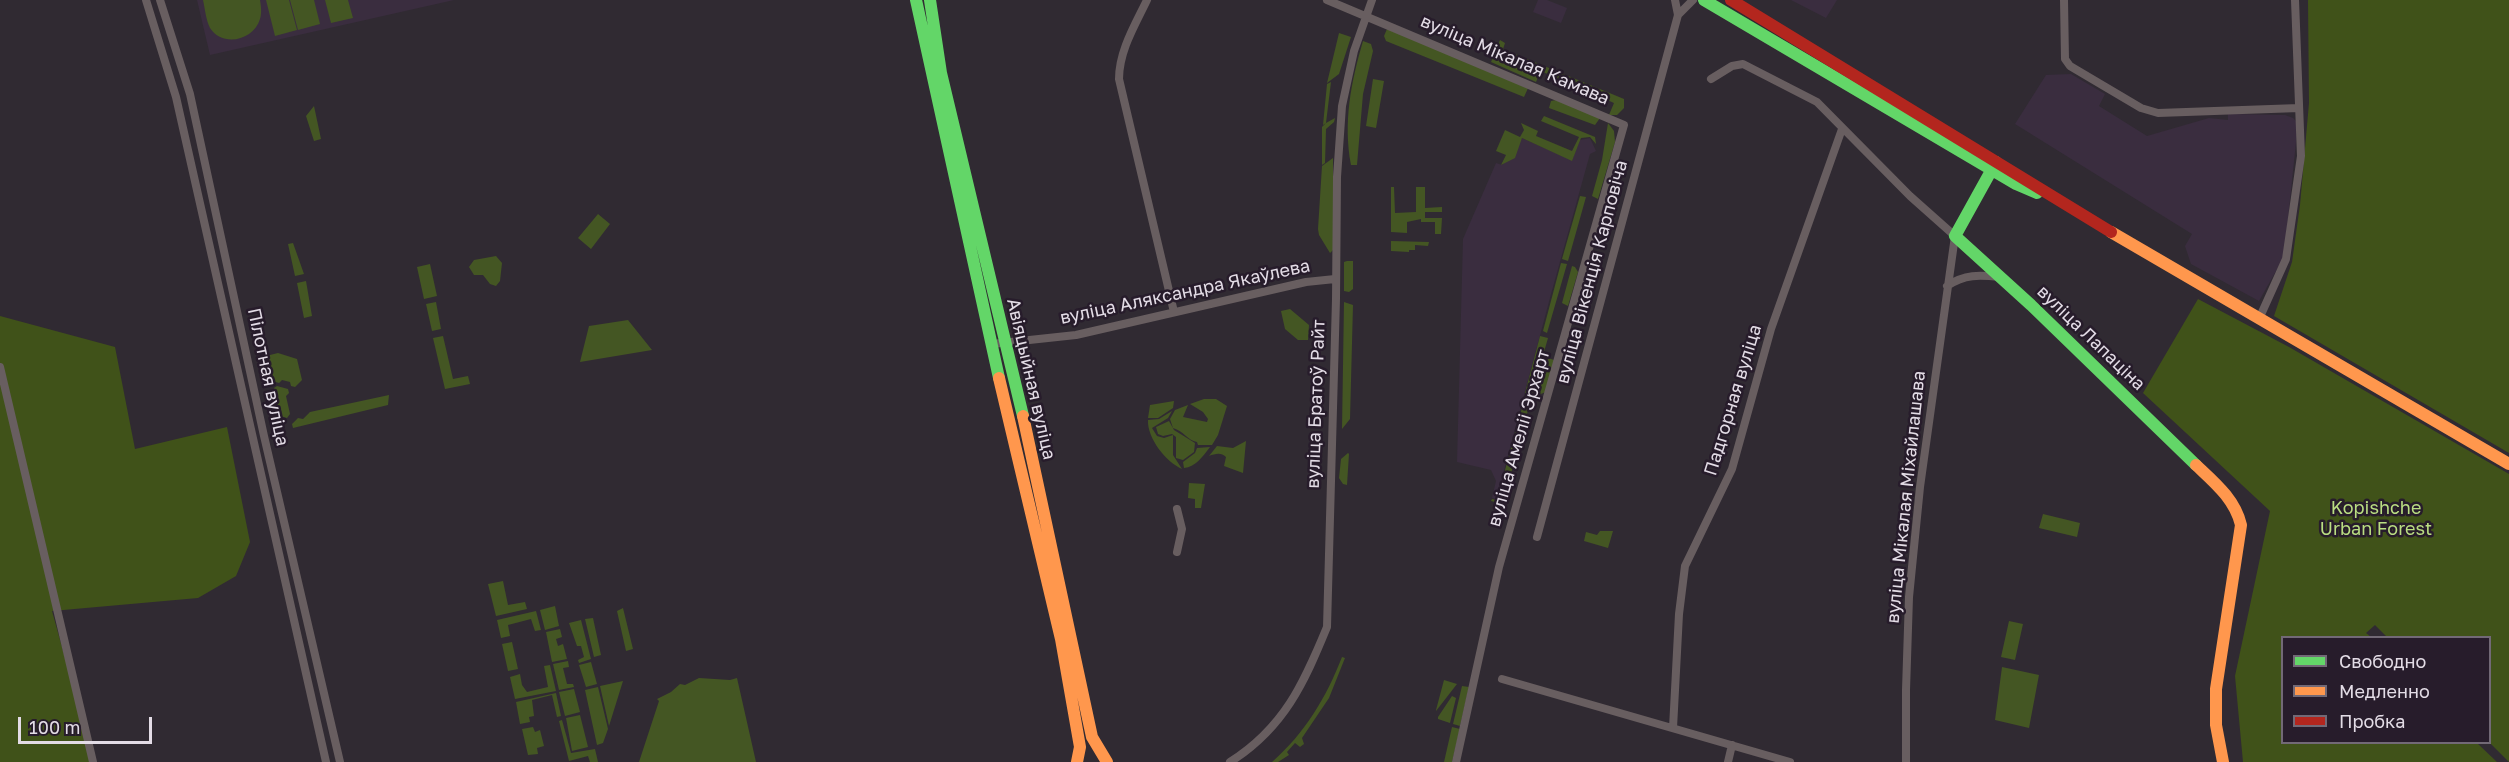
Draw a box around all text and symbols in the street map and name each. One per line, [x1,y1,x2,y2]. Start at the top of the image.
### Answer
street label: вуліца Мікалая Камава [1417,10,1613,110]
street label: вуліца Вікенція Карповіча [1552,158,1632,386]
street label: вуліца Аляксандра Якаўлева [1058,255,1312,329]
street label: вуліца Лапаціна [2032,281,2150,395]
street label: Авіяцыйная вуліца [1002,296,1060,462]
street label: Пілотная вуліца [243,306,293,448]
street label: вуліца Братоў Райт [1302,319,1330,489]
street label: Падгорная вуліца [1700,322,1766,478]
street label: вуліца Амеліі Эрхарт [1483,347,1555,529]
street label: вуліца Мікалая Міхайлашава [1882,370,1930,624]
park label: Kopishche Urban Forest [2320,497,2432,540]
legend [2281,636,2491,744]
text: Свободно [2339,650,2426,672]
text: Медленно [2339,680,2430,702]
scale bar [21,705,154,743]
text: Пробка [2339,710,2405,732]
text: 100 m [29,716,80,738]

